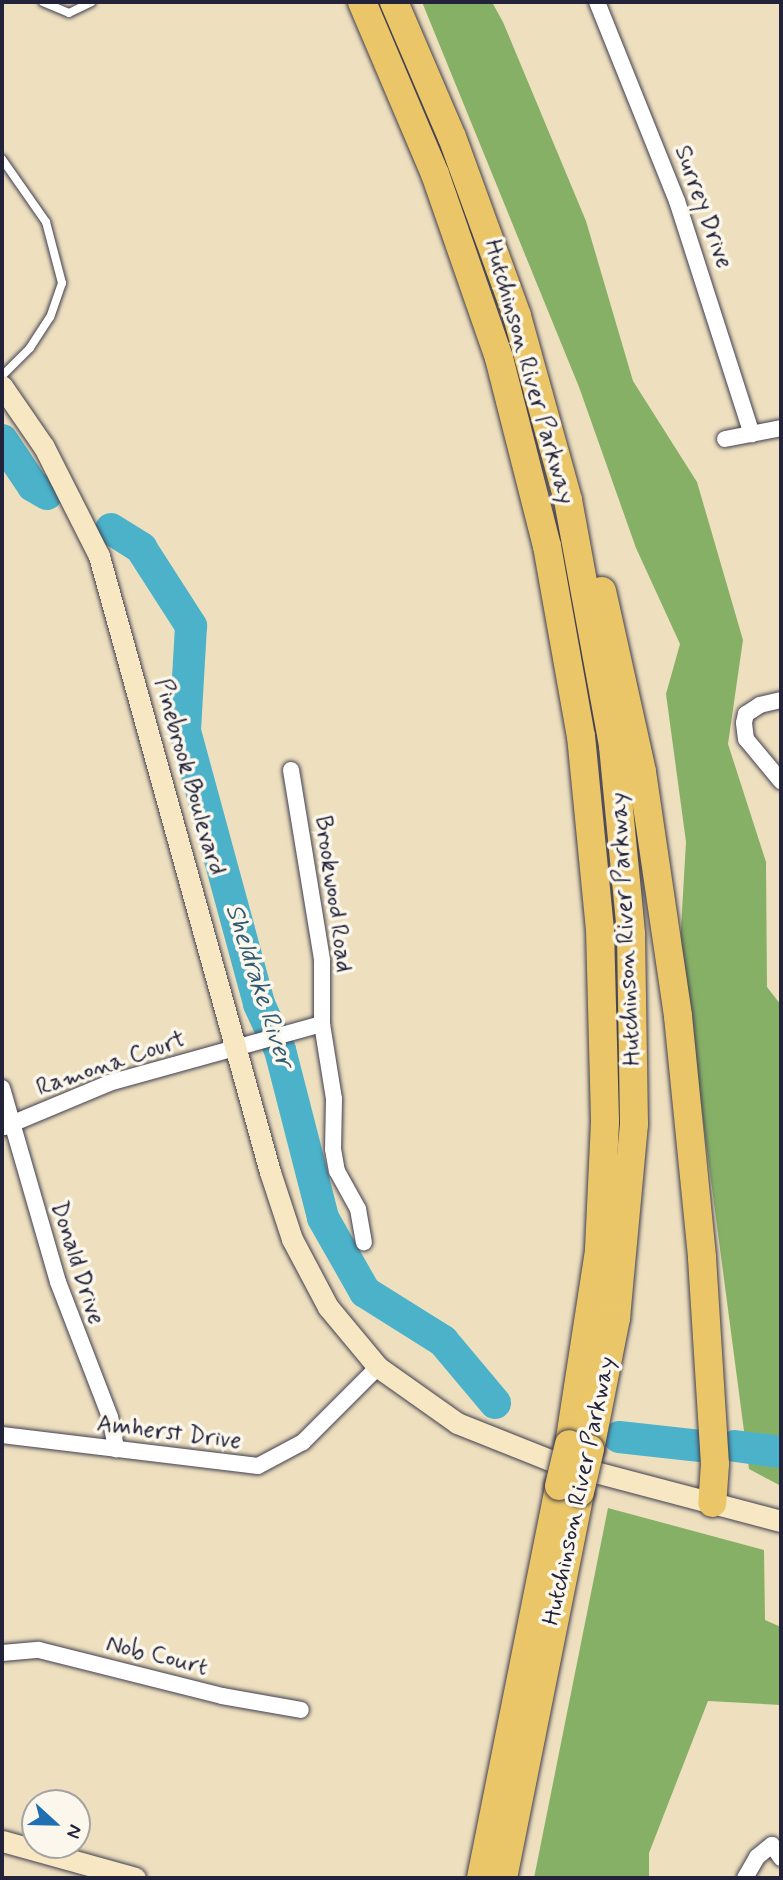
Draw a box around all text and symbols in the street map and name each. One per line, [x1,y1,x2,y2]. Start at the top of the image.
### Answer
street label: Surrey Drive [668,142,738,272]
street label: Hutchinson River Parkway [478,238,580,506]
street label: Pinebrook Boulevard [148,677,230,877]
street label: Hutchinson River Parkway [605,793,647,1065]
street label: Brookwood Road [308,814,358,974]
water label: Sheldrake River [217,900,299,1072]
street label: Ramona Court [33,1025,189,1103]
street label: Donald Drive [44,1198,110,1328]
street label: Hutchinson River Parkway [538,1356,622,1626]
street label: Amherst Drive [95,1410,243,1456]
street label: Nob Court [103,1630,211,1682]
north arrow [21,1789,91,1859]
text: N [60,1821,88,1842]

